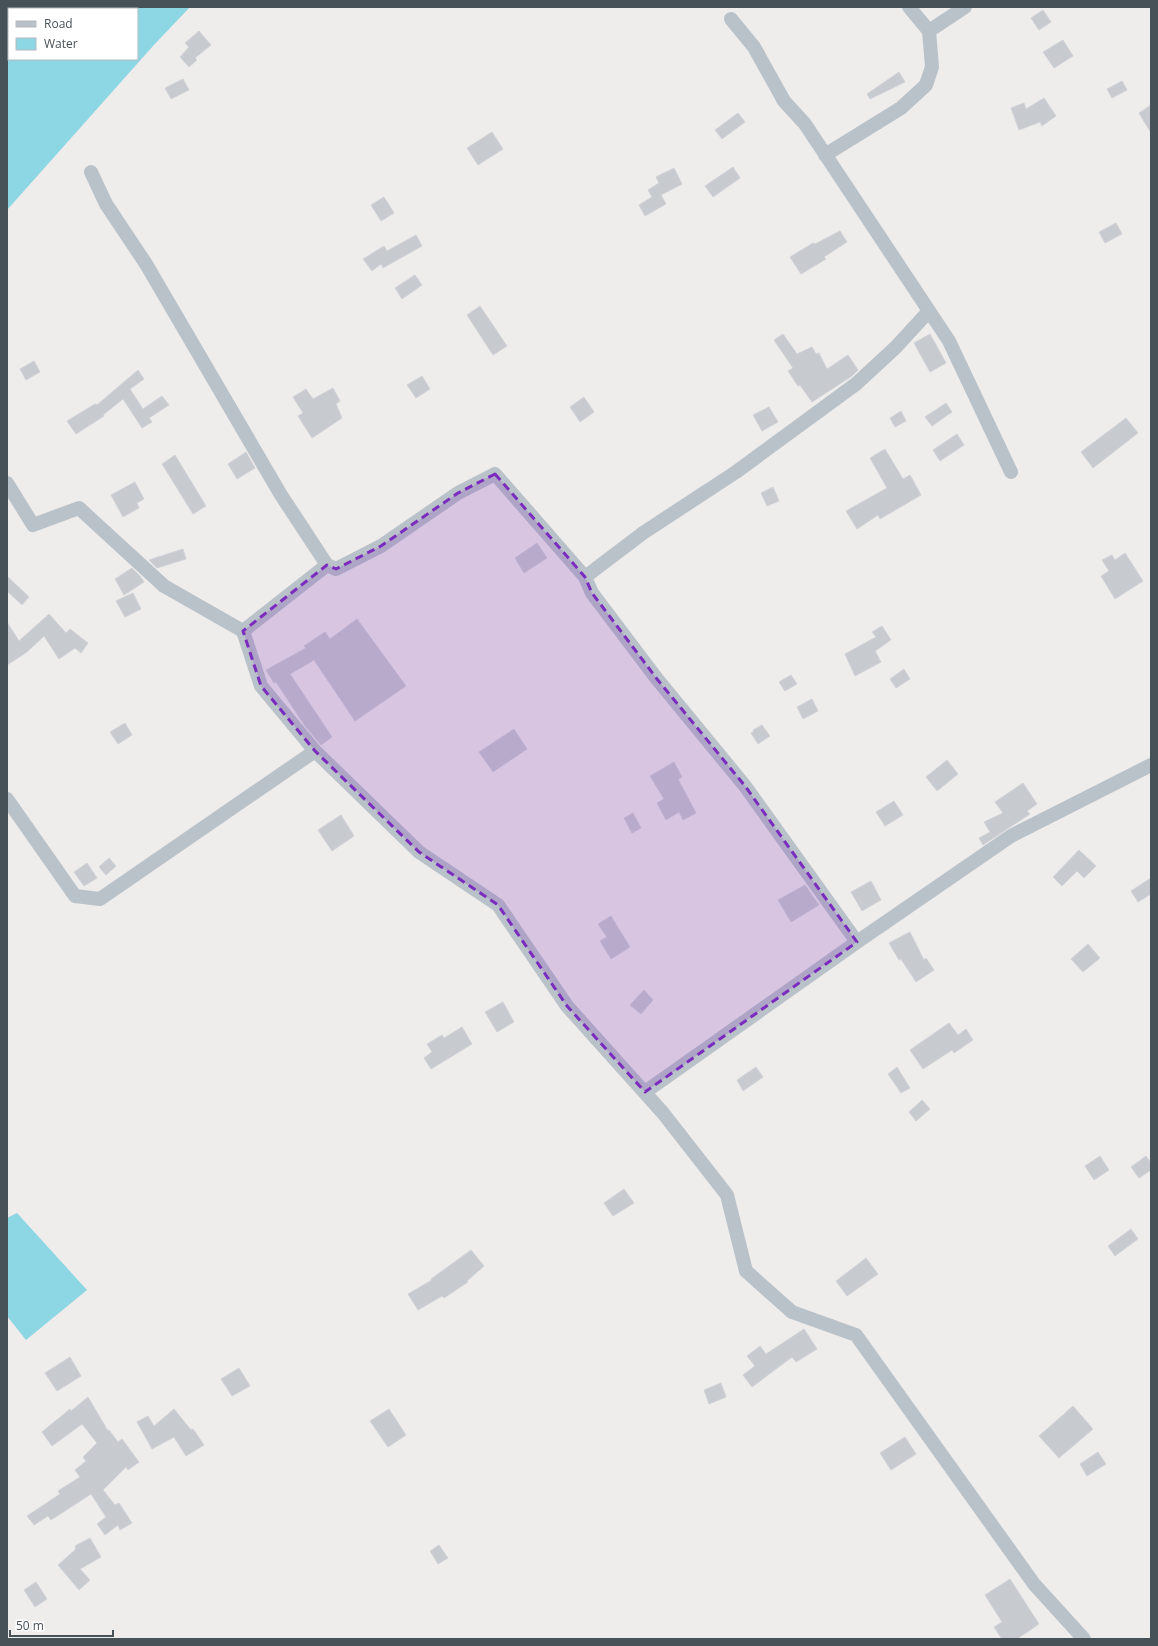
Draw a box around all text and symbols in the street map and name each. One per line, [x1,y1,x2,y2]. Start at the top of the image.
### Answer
legend [8,8,138,60]
text: Road [44,15,73,32]
text: Water [44,35,78,52]
scale bar [10,1612,113,1638]
text: 50 m [16,1617,44,1634]

